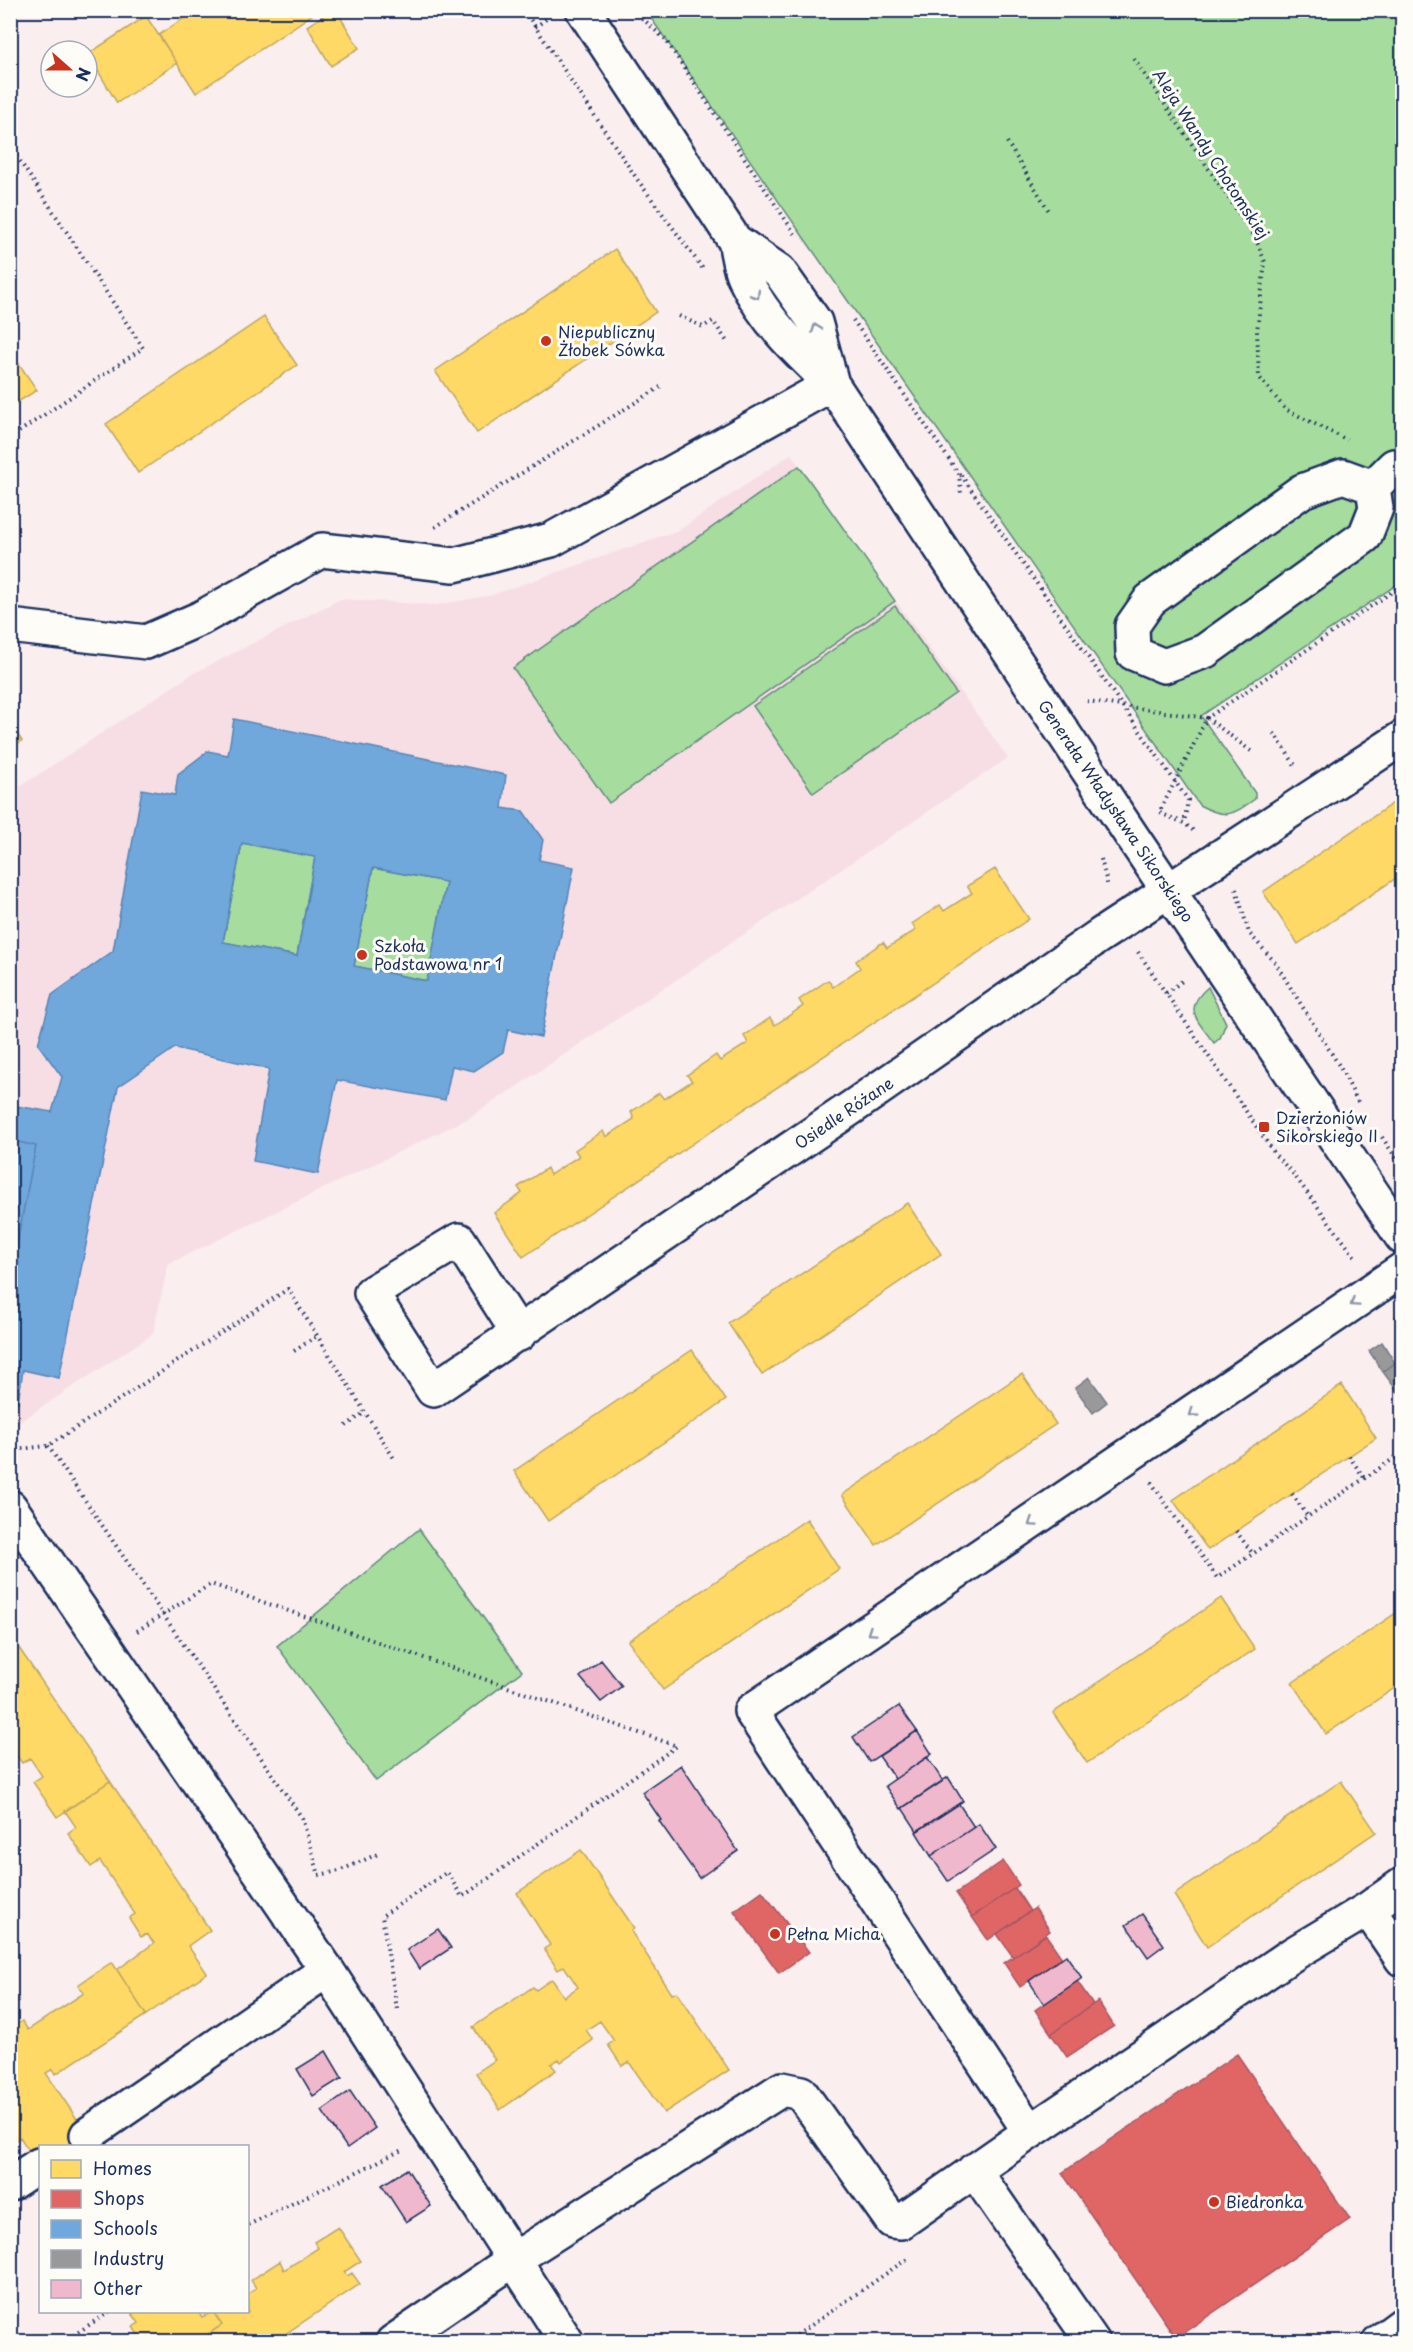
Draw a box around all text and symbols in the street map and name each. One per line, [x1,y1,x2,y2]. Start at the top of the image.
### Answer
north arrow [39,39,99,99]
street label: Aleja Wandy Chotomskiej [1148,64,1276,243]
text: N [70,65,97,85]
one-way arrow [748,289,760,299]
place label: Niepubliczny Żłobek Sówka [558,319,665,361]
one-way arrow [810,323,823,333]
marker: Niepubliczny Żłobek Sówka [539,334,553,348]
street label: Generała Władysława Sikorskiego [1033,694,1201,927]
place label: Szkoła Podstawowa nr 1 [374,933,502,975]
marker: Szkoła Podstawowa nr 1 [355,948,369,962]
street label: Osiedle Różane [789,1070,898,1154]
place label: Dzierżoniów Sikorskiego II [1276,1105,1378,1147]
marker: Dzierżoniów Sikorskiego II [1257,1120,1271,1134]
one-way arrow [1350,1296,1361,1307]
one-way arrow [1189,1406,1200,1417]
one-way arrow [1028,1516,1039,1527]
one-way arrow [866,1625,877,1636]
place label: Pełna Micha [787,1921,880,1945]
marker: Pełna Micha [768,1927,782,1941]
legend [39,2145,249,2313]
text: Homes [93,2154,151,2181]
text: Shops [93,2184,144,2211]
place label: Biedronka [1226,2189,1304,2213]
marker: Biedronka [1207,2195,1221,2209]
text: Schools [93,2214,158,2241]
text: Industry [93,2244,164,2271]
text: Other [93,2274,143,2301]

